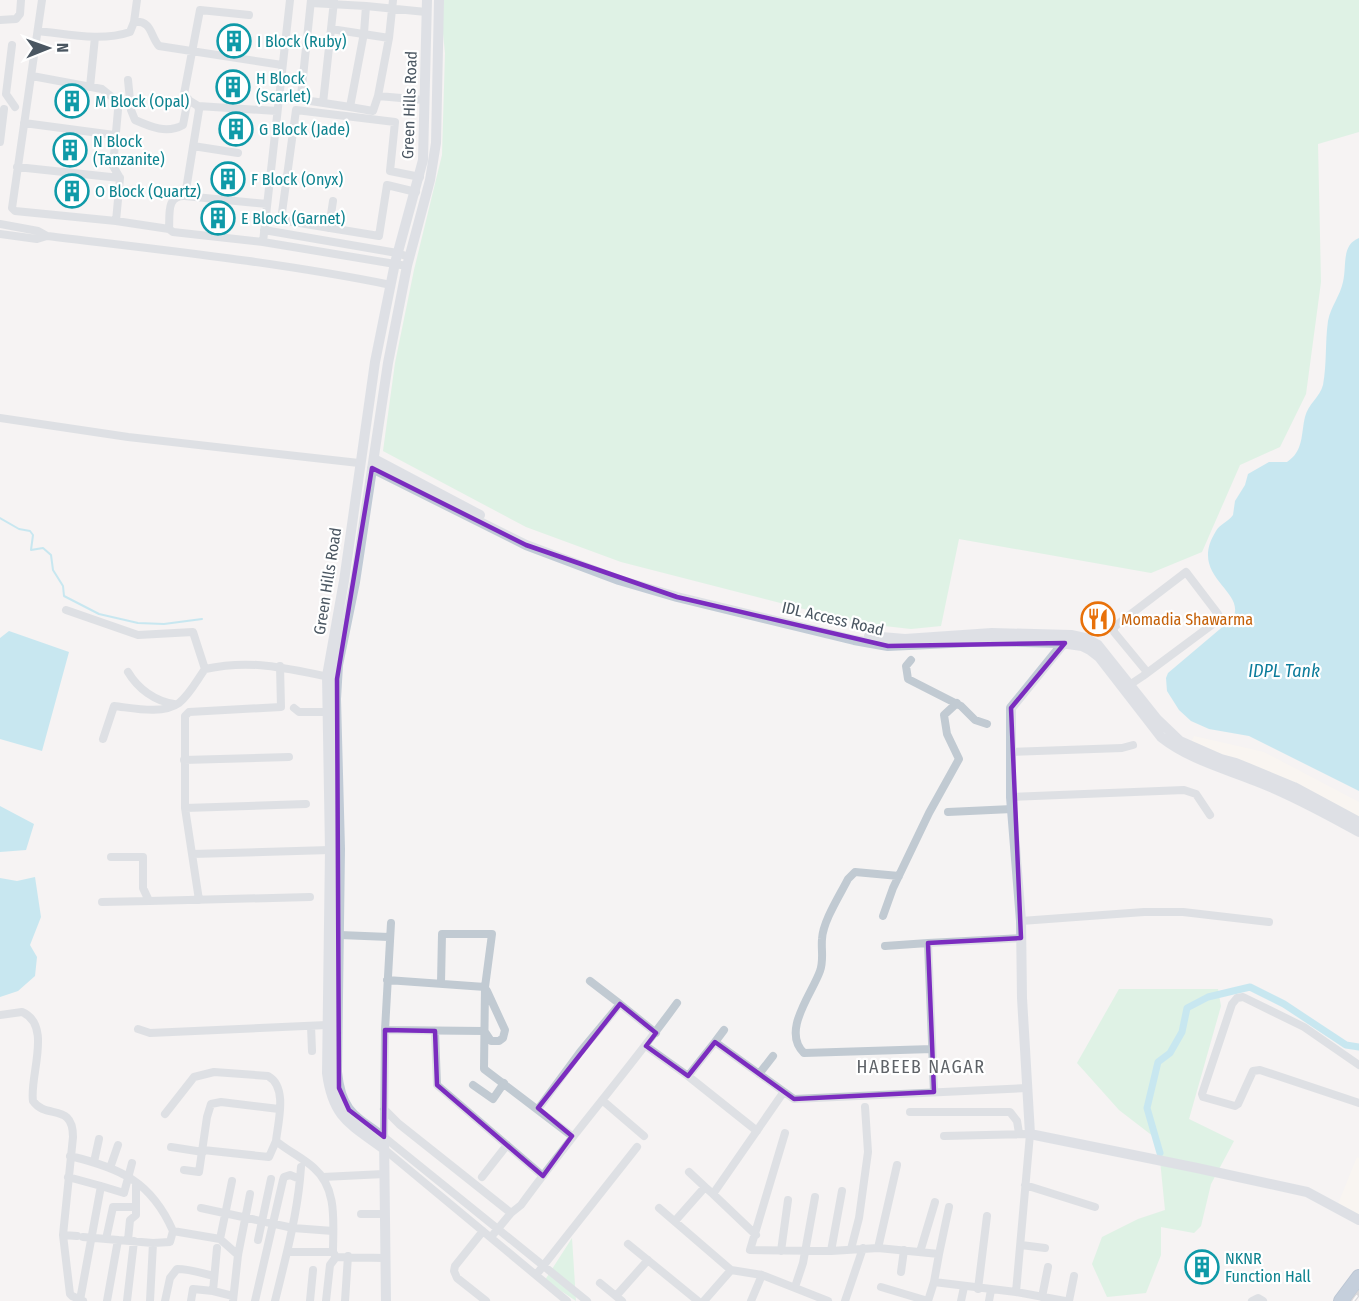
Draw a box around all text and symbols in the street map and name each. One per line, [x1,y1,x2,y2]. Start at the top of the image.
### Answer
north arrow [18,18,78,78]
building icon: I Block (Ruby) [216,23,252,59]
place label: I Block (Ruby) [257,32,347,51]
text: N [53,43,72,53]
street label: Green Hills Road [398,51,421,159]
building icon: H Block (Scarlet) [215,69,251,105]
place label: H Block (Scarlet) [256,69,311,106]
building icon: M Block (Opal) [54,83,90,119]
place label: M Block (Opal) [95,92,190,111]
building icon: G Block (Jade) [218,111,254,147]
place label: G Block (Jade) [259,120,350,139]
building icon: N Block (Tanzanite) [52,132,88,168]
place label: N Block (Tanzanite) [93,132,165,169]
building icon: F Block (Onyx) [210,161,246,197]
place label: F Block (Onyx) [251,170,343,189]
building icon: O Block (Quartz) [54,173,90,209]
place label: O Block (Quartz) [95,182,201,201]
building icon: E Block (Garnet) [200,200,236,236]
place label: E Block (Garnet) [241,209,346,228]
street label: Green Hills Road [310,526,345,636]
street label: IDL Access Road [780,598,886,639]
restaurant icon: Momadia Shawarma [1080,601,1116,637]
place label: Momadia Shawarma [1121,610,1253,629]
water label: IDPL Tank [1248,660,1320,682]
district label: HABEEB NAGAR [857,1056,986,1078]
building icon: NKNR Function Hall [1184,1249,1220,1285]
place label: NKNR Function Hall [1225,1249,1311,1286]

